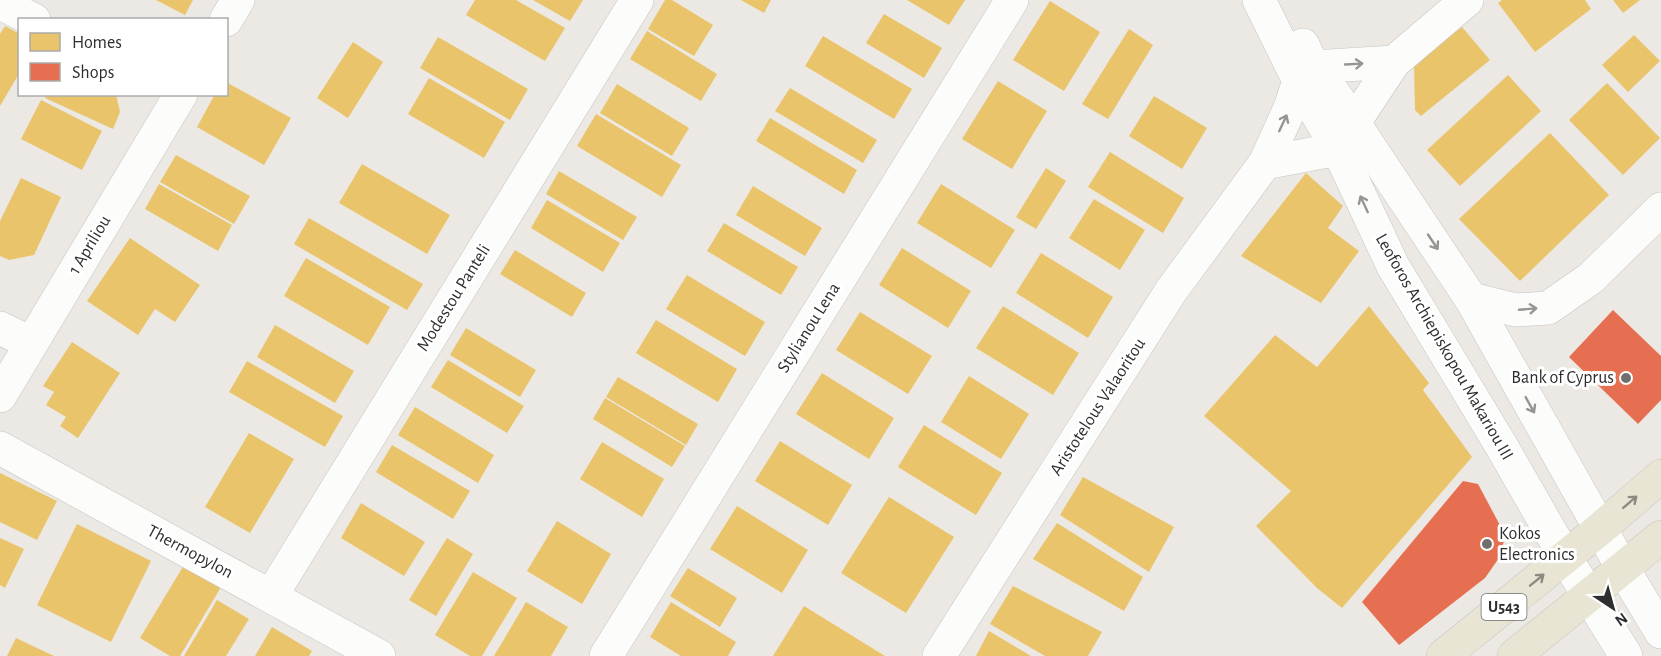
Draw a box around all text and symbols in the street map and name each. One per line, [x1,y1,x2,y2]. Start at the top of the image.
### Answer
legend [18,18,228,96]
text: Homes [72,34,122,52]
one-way arrow [1343,59,1363,70]
text: Shops [72,64,114,82]
one-way arrow [1278,114,1290,132]
one-way arrow [1358,195,1369,213]
street label: 1 Apriliou [65,212,115,278]
street label: Leoforos Archiepiskopou Makariou III [1372,231,1516,463]
one-way arrow [1427,233,1439,249]
street label: Modestou Panteli [414,241,494,355]
street label: Stylianou Lena [774,280,844,376]
one-way arrow [1518,303,1538,314]
street label: Aristotelous Valaoritou [1047,335,1149,479]
place label: Bank of Cyprus [1511,369,1614,387]
marker: Bank of Cyprus [1619,371,1633,385]
one-way arrow [1524,396,1536,413]
one-way arrow [1622,495,1637,509]
street label: Thermopylon [144,522,236,582]
place label: Kokos Electronics [1499,525,1575,564]
marker: Kokos Electronics [1480,537,1494,551]
one-way arrow [1529,573,1545,586]
north arrow [1583,578,1643,638]
road number: U543 [1482,594,1526,620]
text: N [1612,610,1630,629]

